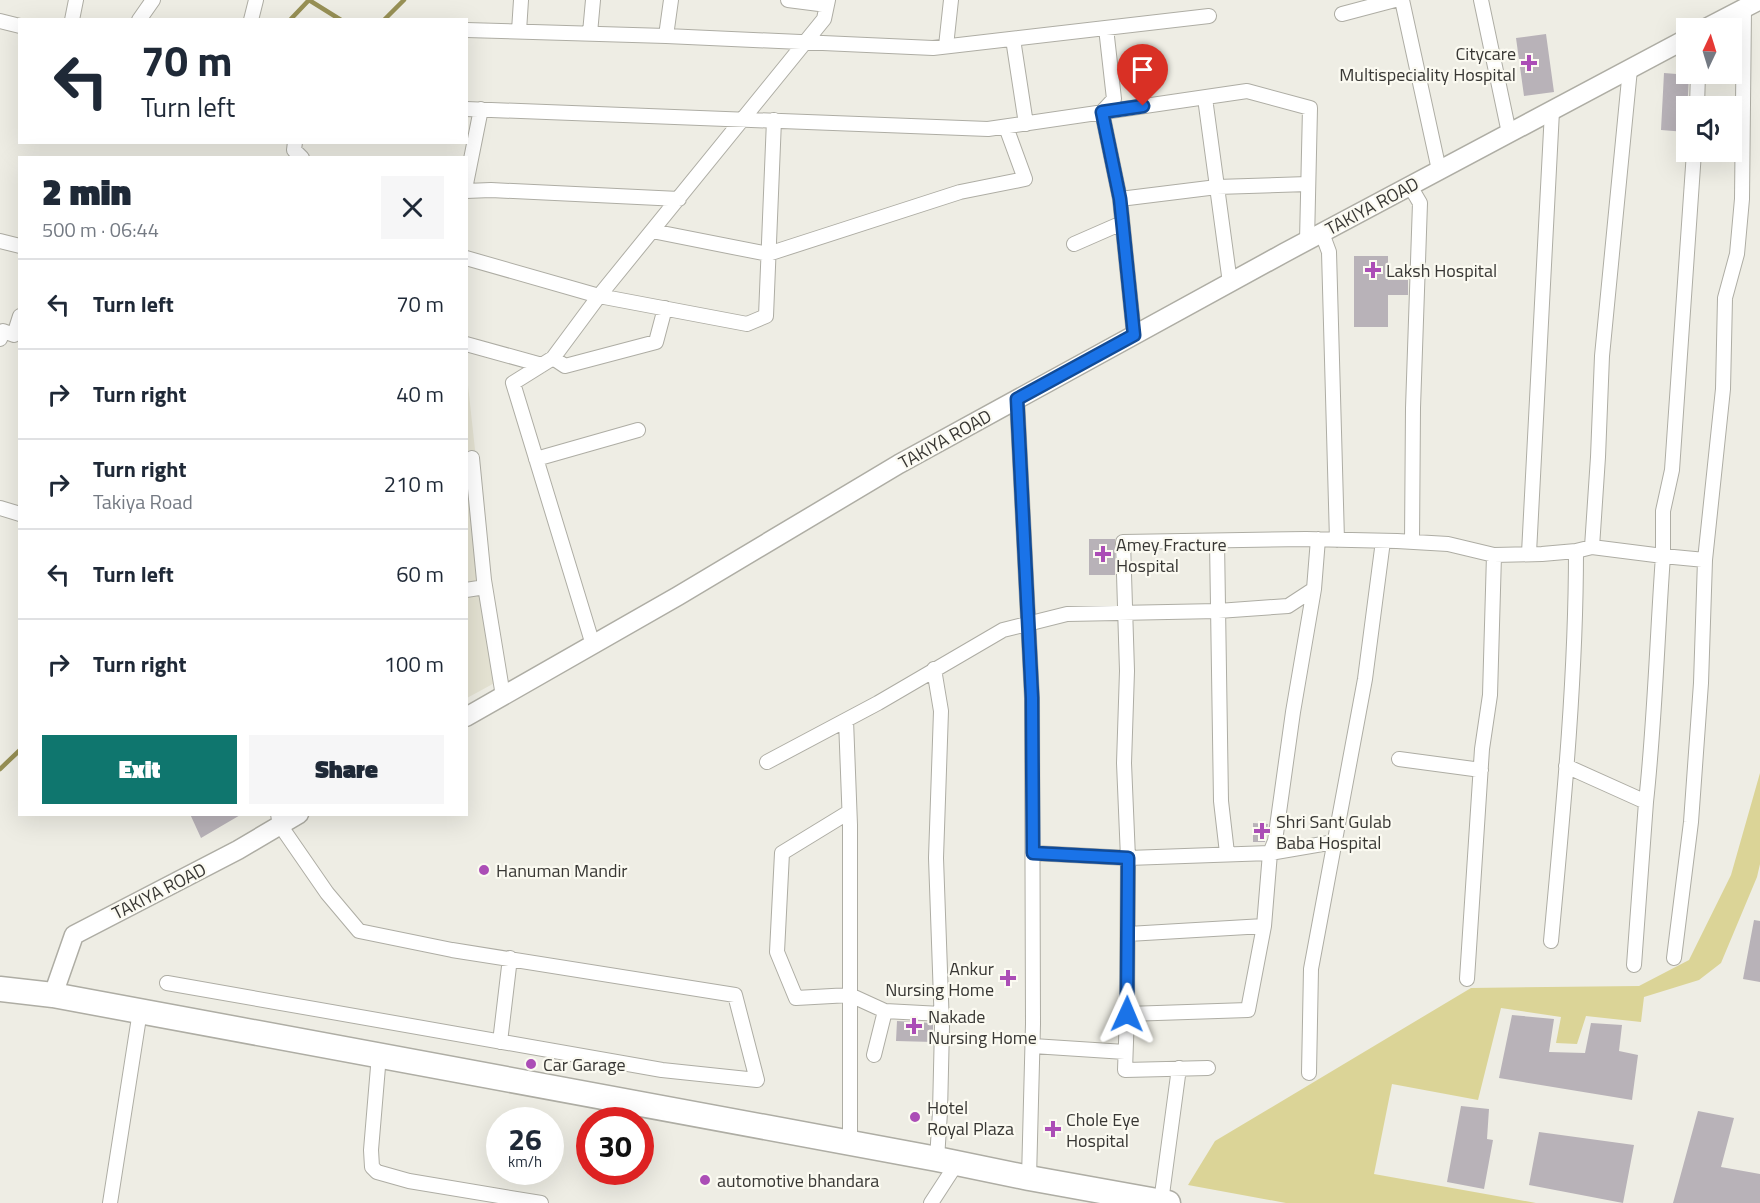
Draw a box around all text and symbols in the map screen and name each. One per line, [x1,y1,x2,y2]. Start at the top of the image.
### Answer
north arrow [1676,18,1742,84]
map controls [1676,18,1742,162]
text: 70 m [141,28,233,92]
place label: Citycare Multispeciality Hospital [1339,40,1516,88]
icon: left [42,42,120,120]
pin [1117,44,1168,106]
icon: arrive [1126,53,1159,86]
marker: Citycare Multispeciality Hospital [1520,54,1538,72]
text: Turn left [141,86,235,127]
button: sound [1676,96,1742,162]
text: 2 min [42,164,131,219]
street label: TAKIYA ROAD [1320,170,1424,242]
button: close [381,176,444,239]
text: 500 m · 06:44 [42,214,159,245]
place label: Laksh Hospital [1386,257,1497,284]
marker: Laksh Hospital [1364,261,1382,279]
text: Turn left [93,287,174,321]
text: 70 m [396,287,444,321]
icon: left [42,288,75,321]
text: Turn right [93,377,187,411]
text: 40 m [396,377,444,411]
icon: right [42,378,75,411]
street label: TAKIYA ROAD [894,402,996,476]
text: Turn right [93,452,187,486]
text: 210 m [384,467,444,501]
icon: right [42,468,75,501]
text: Takiya Road [93,486,193,517]
place label: Amey Fracture Hospital [1116,531,1227,579]
marker: Amey Fracture Hospital [1094,545,1112,563]
text: Turn left [93,557,174,591]
text: 60 m [396,557,444,591]
icon: left [42,558,75,591]
text: Turn right [93,647,187,681]
text: 100 m [384,647,444,681]
icon: right [42,648,75,681]
button: Exit [42,735,237,804]
button: Share [249,735,444,804]
place label: Shri Sant Gulab Baba Hospital [1276,808,1392,856]
marker: Shri Sant Gulab Baba Hospital [1253,822,1271,840]
street label: TAKIYA ROAD [107,856,211,926]
place label: Hanuman Mandir [496,857,628,884]
marker: Hanuman Mandir [477,863,491,877]
place label: Ankur Nursing Home [885,955,994,1003]
marker: Ankur Nursing Home [999,969,1017,987]
position arrow [1095,982,1159,1046]
place label: Nakade Nursing Home [928,1003,1037,1051]
marker: Nakade Nursing Home [905,1017,923,1035]
place label: Car Garage [543,1051,626,1078]
marker: Car Garage [524,1057,538,1071]
place label: Hotel Royal Plaza [927,1094,1014,1142]
place label: Chole Eye Hospital [1066,1106,1140,1154]
speed limit sign: 30 [576,1107,654,1185]
marker: Hotel Royal Plaza [908,1110,922,1124]
text: 26 [508,1116,542,1162]
marker: Chole Eye Hospital [1044,1120,1062,1138]
text: km/h [508,1150,542,1173]
place label: automotive bhandara [717,1167,879,1194]
marker: automotive bhandara [698,1173,712,1187]

